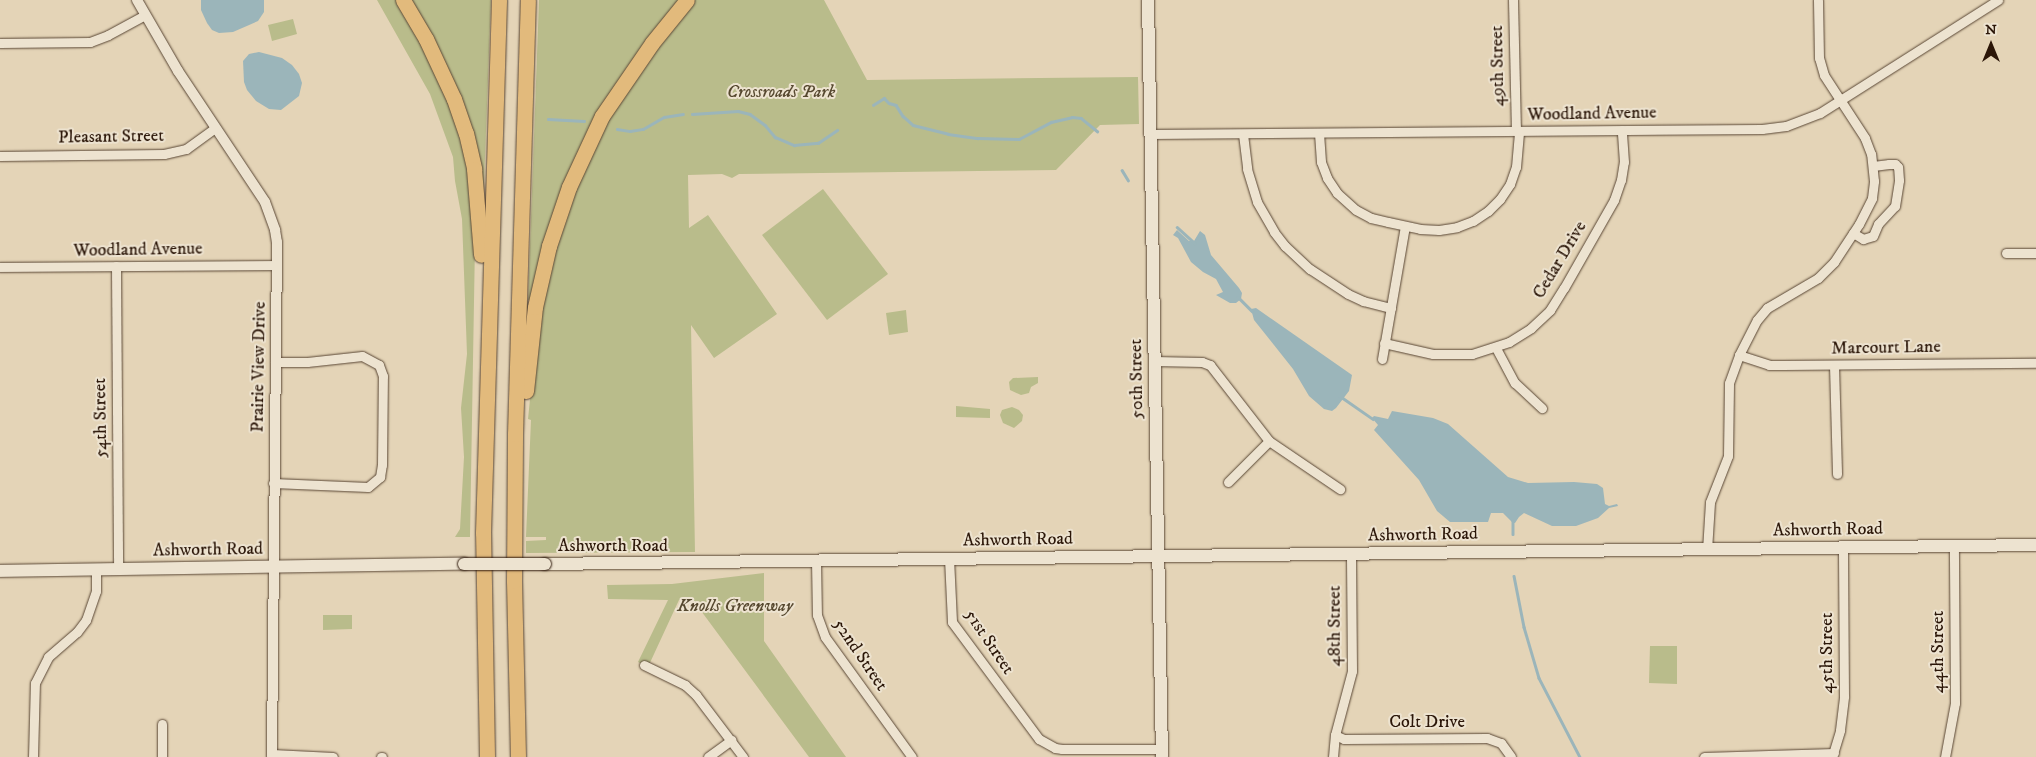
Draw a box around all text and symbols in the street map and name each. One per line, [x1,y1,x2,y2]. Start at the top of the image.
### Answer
north arrow [1966,20,2016,70]
text: N [1985,21,1997,39]
street label: 49th Street [1486,25,1510,107]
park label: Crossroads Park [727,81,835,103]
street label: Woodland Avenue [1527,102,1657,126]
street label: Pleasant Street [58,125,164,149]
street label: Cedar Drive [1528,217,1592,303]
street label: Woodland Avenue [73,238,203,262]
street label: Prairie View Drive [247,301,271,433]
street label: Marcourt Lane [1831,336,1941,360]
street label: 50th Street [1126,339,1148,419]
street label: 54th Street [90,378,112,458]
street label: Ashworth Road [1773,518,1883,542]
street label: Ashworth Road [1368,523,1478,547]
street label: Ashworth Road [963,528,1073,552]
street label: Ashworth Road [558,535,668,557]
street label: Ashworth Road [153,538,263,562]
street label: 48th Street [1324,585,1346,667]
park label: Knolls Greenway [677,595,793,617]
street label: 51st Street [959,605,1019,679]
street label: 44th Street [1927,611,1949,693]
street label: 45th Street [1816,613,1838,693]
street label: 52nd Street [828,615,892,695]
street label: Colt Drive [1389,711,1465,733]

